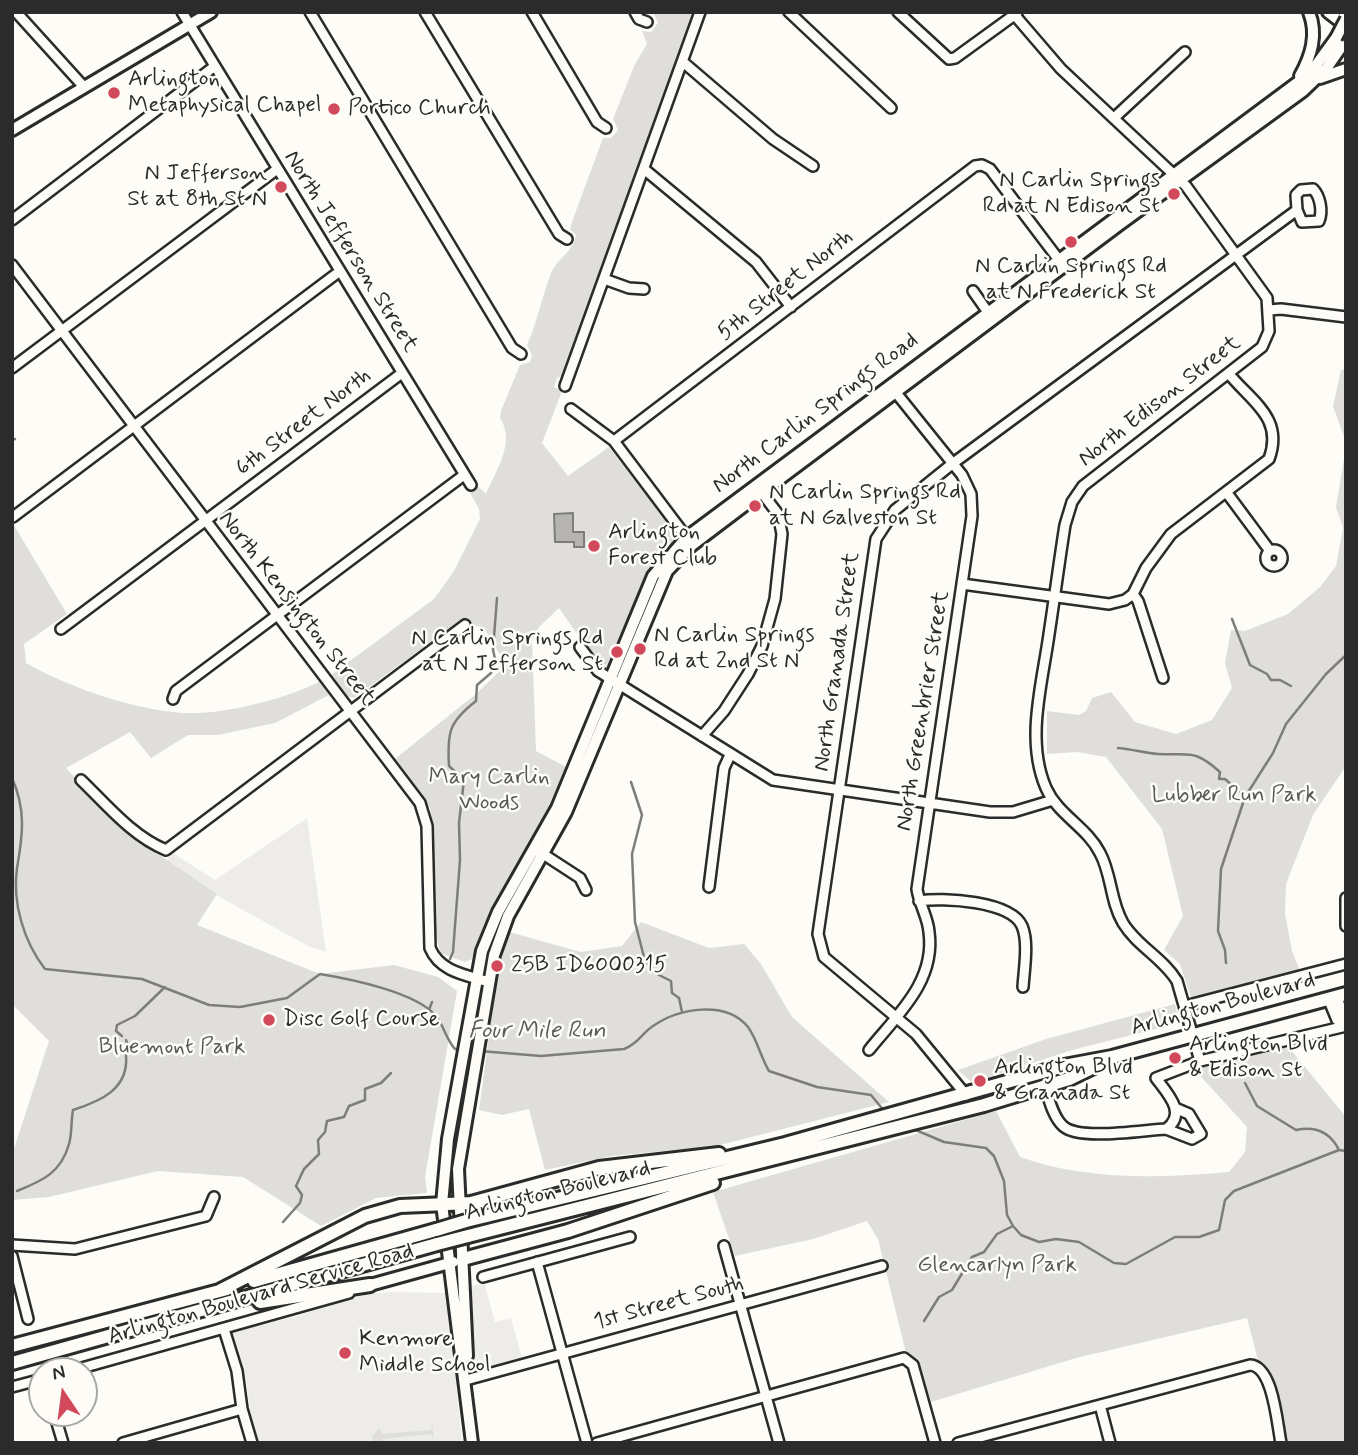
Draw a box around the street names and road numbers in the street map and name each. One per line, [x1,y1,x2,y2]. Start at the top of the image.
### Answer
street label: North Jefferson Street [277,146,423,358]
street label: 5th Street North [713,224,859,348]
street label: North Carlin Springs Road [707,327,925,501]
street label: North Edison Street [1073,330,1247,474]
street label: 6th Street North [231,363,377,483]
street label: North Kensington Street [212,506,380,712]
street label: North Granada Street [809,551,867,773]
street label: North Greenbrier Street [891,589,957,833]
street label: Arlington Boulevard [1128,967,1318,1043]
street label: Arlington Boulevard [463,1156,653,1228]
street label: Arlington Boulevard Service Road [105,1238,417,1352]
street label: 1st Street South [591,1271,747,1337]

